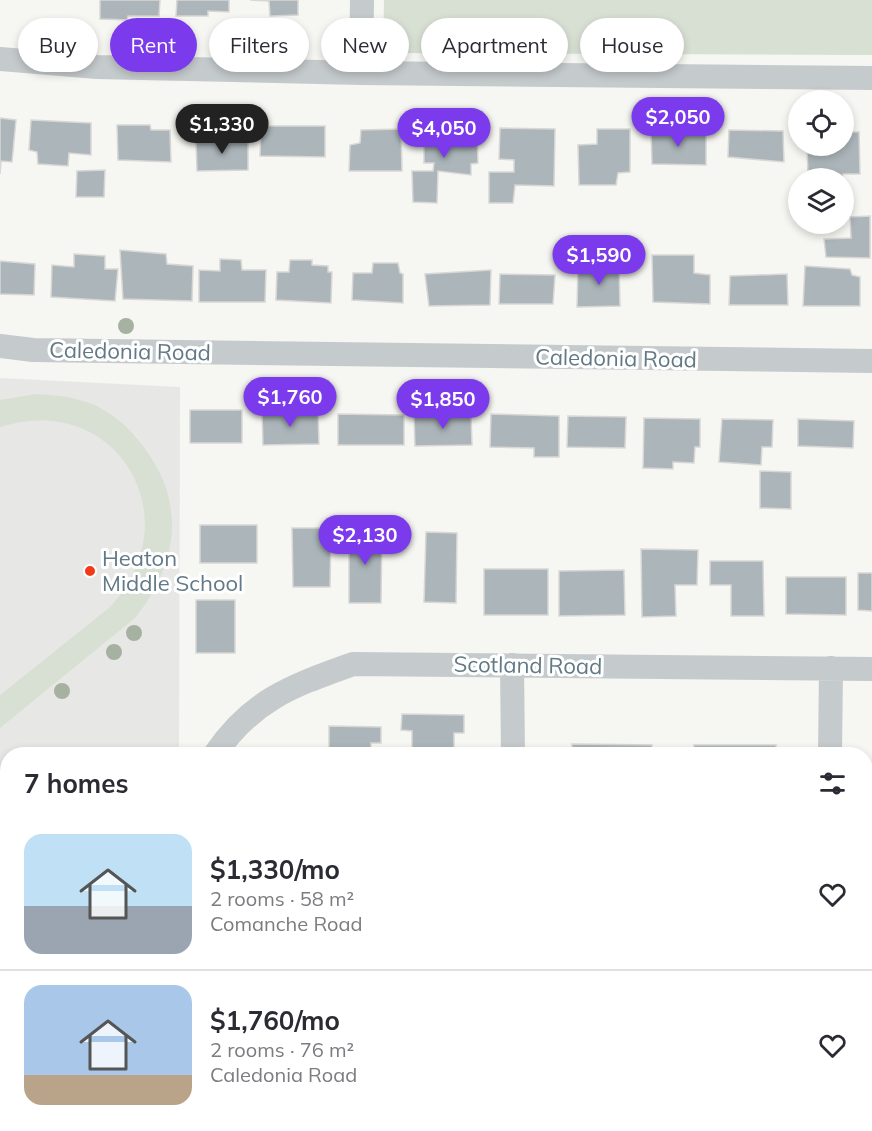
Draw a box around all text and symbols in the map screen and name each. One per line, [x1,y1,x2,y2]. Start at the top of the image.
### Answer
chip: Buy [18,18,98,72]
chip: Rent [110,18,197,72]
chip: Filters [209,18,309,72]
chip: New [321,18,409,72]
chip: Apartment [421,18,568,72]
chip: House [580,18,684,72]
map controls [788,90,854,234]
button: locate [788,90,854,156]
pin: $2,050 [629,97,727,148]
pin: $1,330 [173,104,271,155]
text: $2,050 [646,104,710,129]
pin: $4,050 [395,108,493,159]
text: $1,330 [190,111,254,136]
text: $4,050 [412,115,476,140]
button: layers [788,168,854,234]
pin: $1,590 [550,235,648,286]
text: $1,590 [567,242,631,267]
street label: Caledonia Road [49,336,211,366]
street label: Caledonia Road [535,343,697,373]
pin: $1,760 [241,377,339,428]
pin: $1,850 [394,379,492,430]
text: $1,760 [258,384,322,409]
text: $1,850 [411,386,475,411]
pin: $2,130 [316,515,414,566]
text: $2,130 [333,522,397,547]
place label: Heaton Middle School [102,544,243,597]
marker: Heaton Middle School [83,564,97,578]
street label: Scotland Road [453,650,603,680]
text: 7 homes [24,767,128,800]
icon: filters [816,767,849,800]
text: $1,330/mo [210,853,340,886]
icon: home [72,858,144,930]
icon: heart [816,878,849,911]
text: 2 rooms · 58 m² [210,886,354,911]
text: Comanche Road [210,911,362,936]
text: $1,760/mo [210,1004,340,1037]
icon: home [72,1009,144,1081]
icon: heart [816,1029,849,1062]
text: 2 rooms · 76 m² [210,1037,354,1062]
text: Caledonia Road [210,1062,357,1087]

